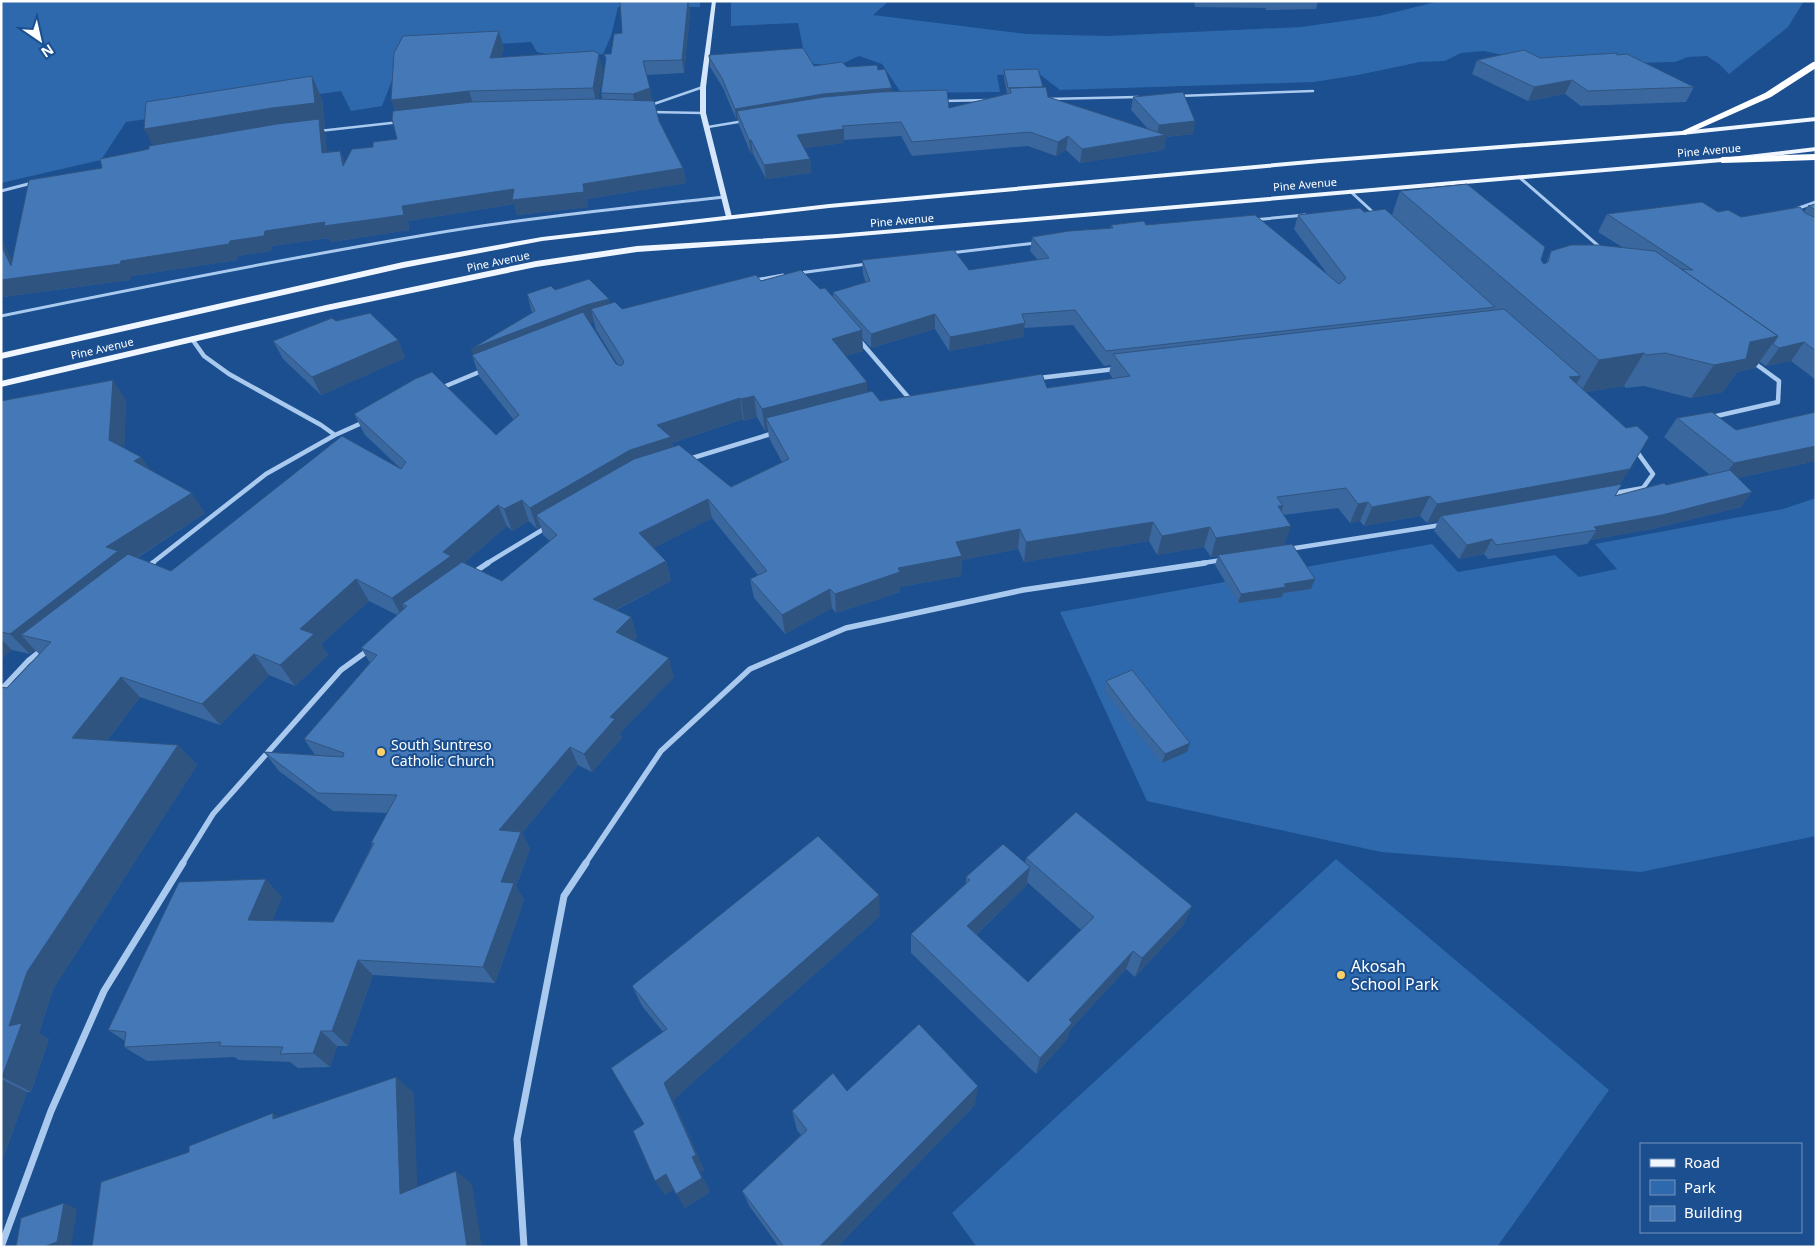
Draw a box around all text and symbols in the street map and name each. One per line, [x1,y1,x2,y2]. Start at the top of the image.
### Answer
north arrow [15,15,65,65]
text: N [38,40,58,62]
street label: Pine Avenue [1676,140,1742,160]
street label: Pine Avenue [1272,174,1338,194]
street label: Pine Avenue [869,210,935,230]
street label: Pine Avenue [465,247,531,275]
street label: Pine Avenue [69,333,135,363]
place label: South Suntreso Catholic Church [391,735,495,770]
marker: South Suntreso Catholic Church [375,746,387,758]
place label: Akosah School Park [1351,955,1439,995]
marker: Akosah School Park [1335,969,1347,981]
legend [1640,1143,1802,1233]
text: Road [1684,1152,1720,1172]
text: Park [1684,1177,1716,1197]
text: Building [1684,1202,1742,1222]

